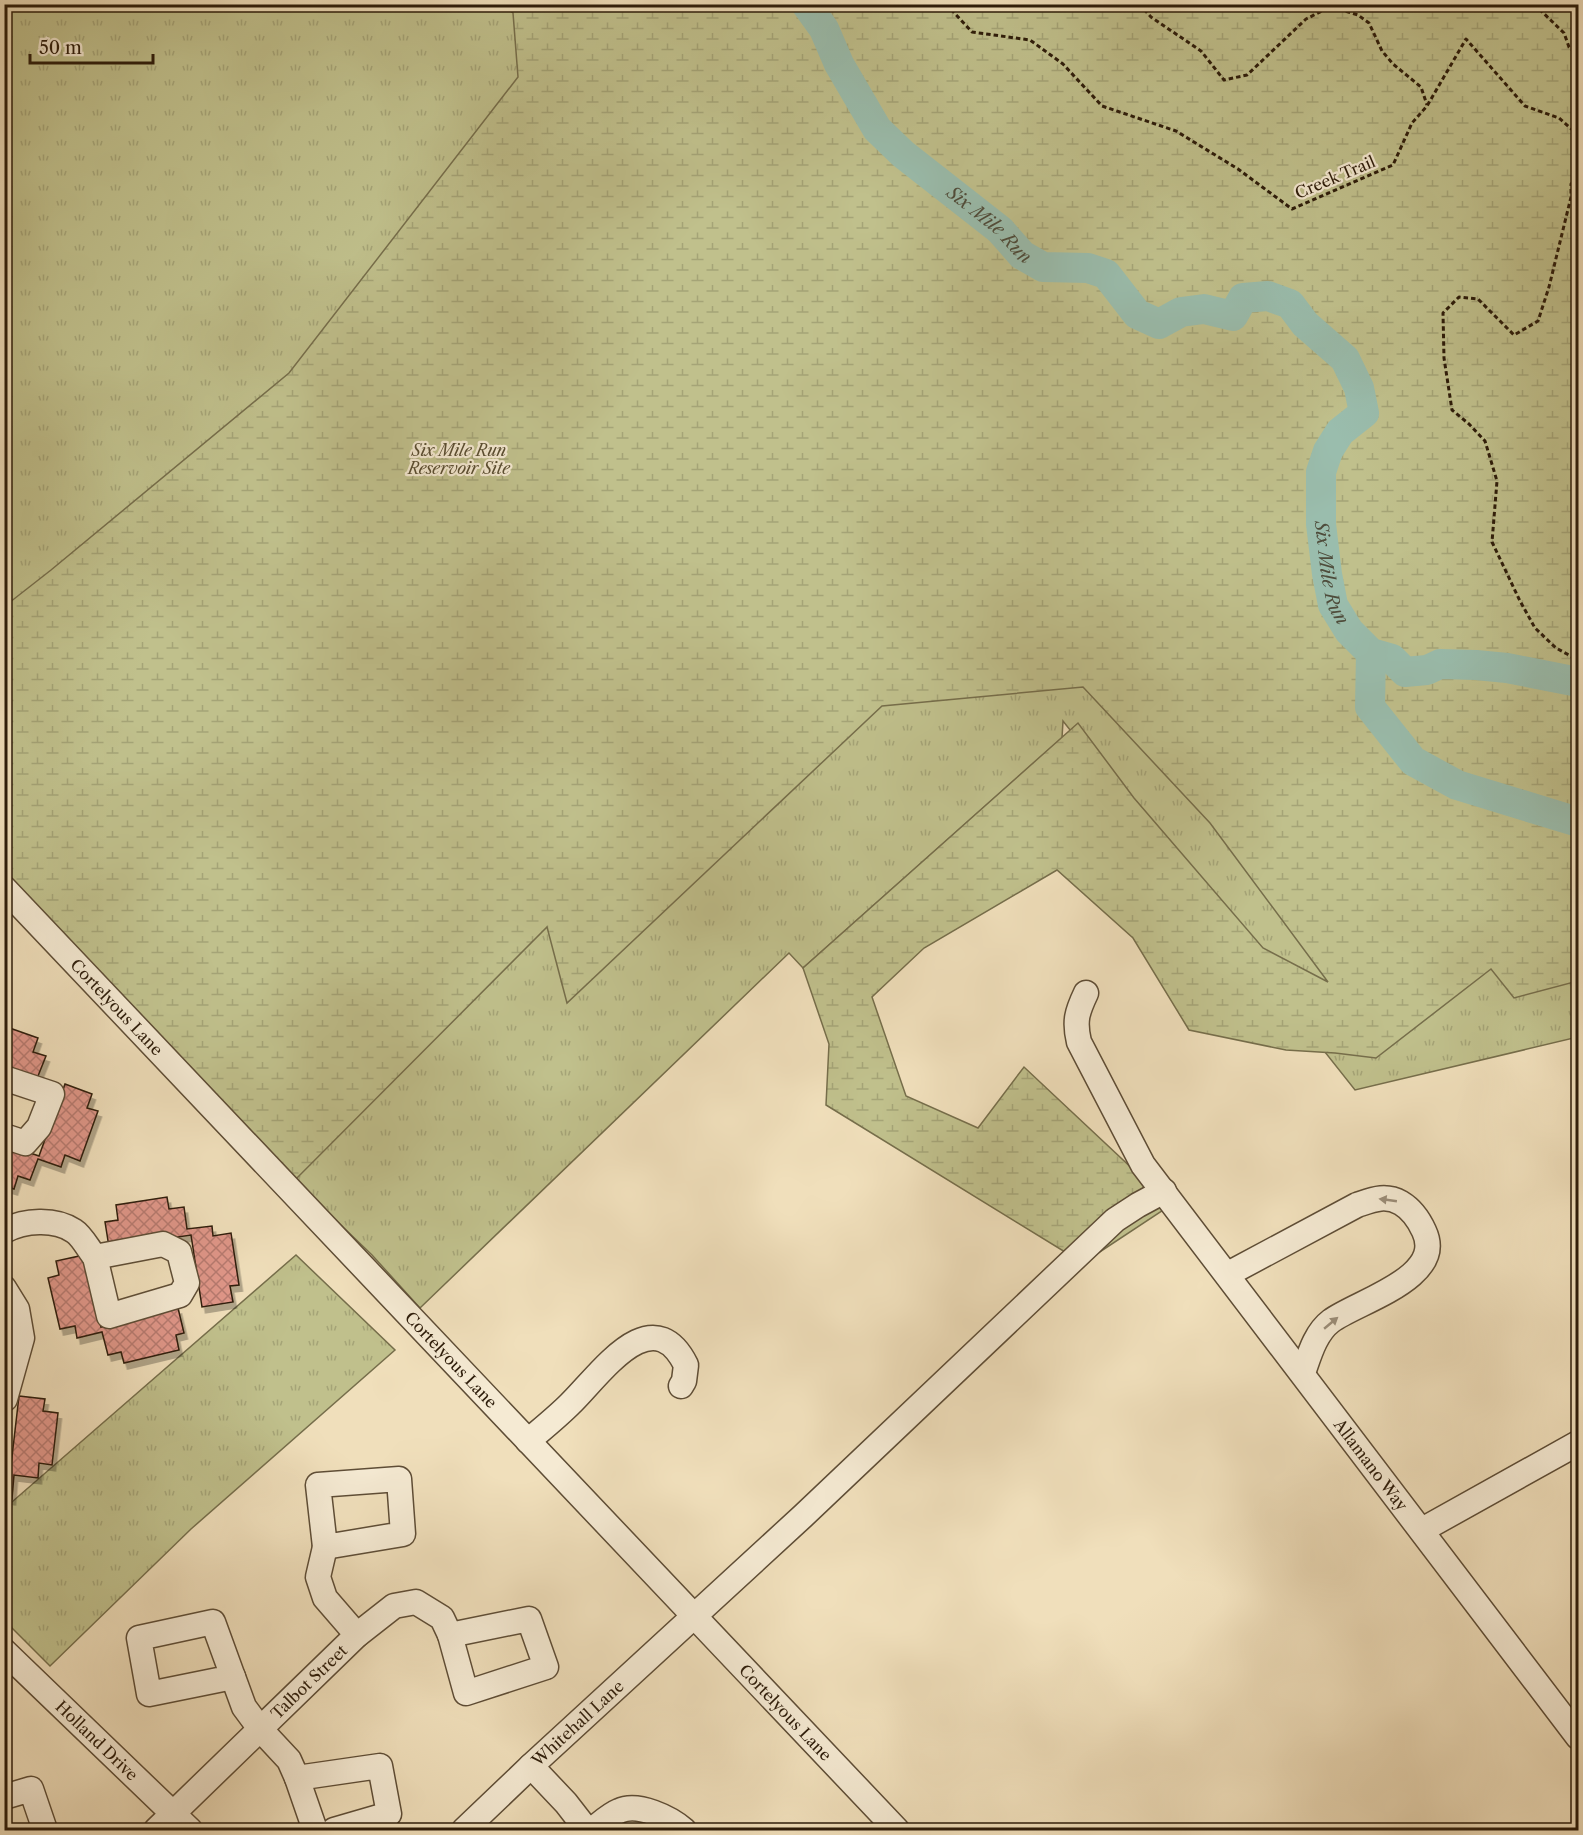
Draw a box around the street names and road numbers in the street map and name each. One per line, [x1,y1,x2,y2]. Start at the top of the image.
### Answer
street label: Creek Trail [1292,151,1378,203]
street label: Cortelyous Lane [66,955,167,1059]
street label: Cortelyous Lane [401,1307,502,1412]
street label: Allamano Way [1329,1414,1413,1515]
street label: Talbot Street [267,1640,351,1723]
street label: Cortelyous Lane [735,1660,836,1765]
street label: Whitehall Lane [527,1676,628,1771]
street label: Holland Drive [52,1696,142,1785]

